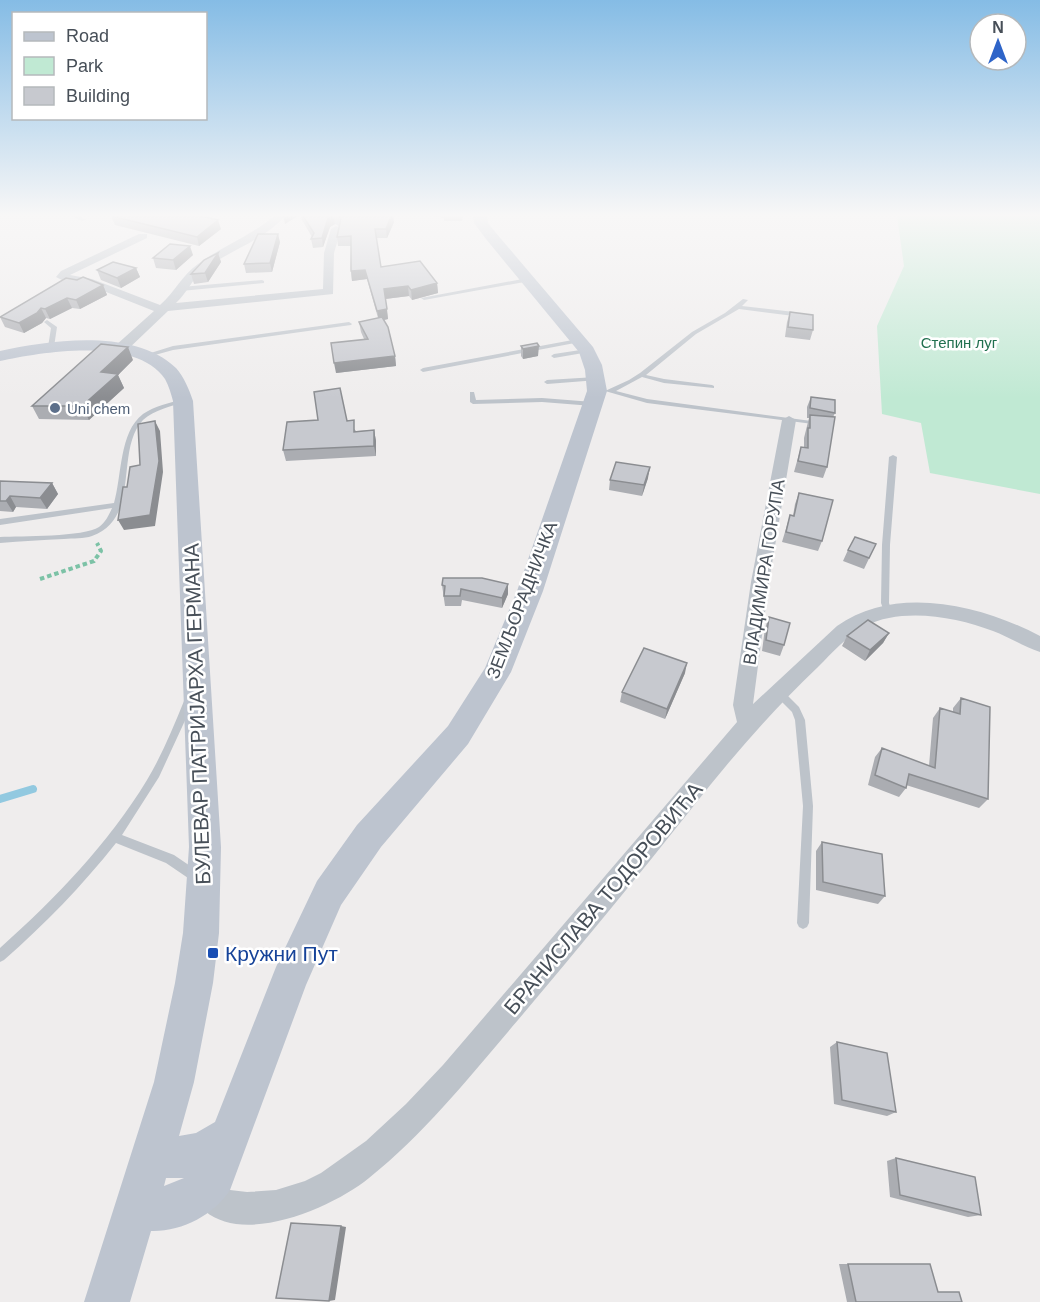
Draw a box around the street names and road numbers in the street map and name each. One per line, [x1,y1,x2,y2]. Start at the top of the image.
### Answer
street label: ВЛАДИМИРА ГОРУПА [739,478,789,666]
street label: ЗЕМЉОРАДНИЧКА [483,518,561,682]
street label: БУЛЕВАР ПАТРИЈАРХА ГЕРМАНА [180,543,214,885]
street label: БРАНИСЛАВА ТОДОРОВИЋА [499,778,707,1018]

